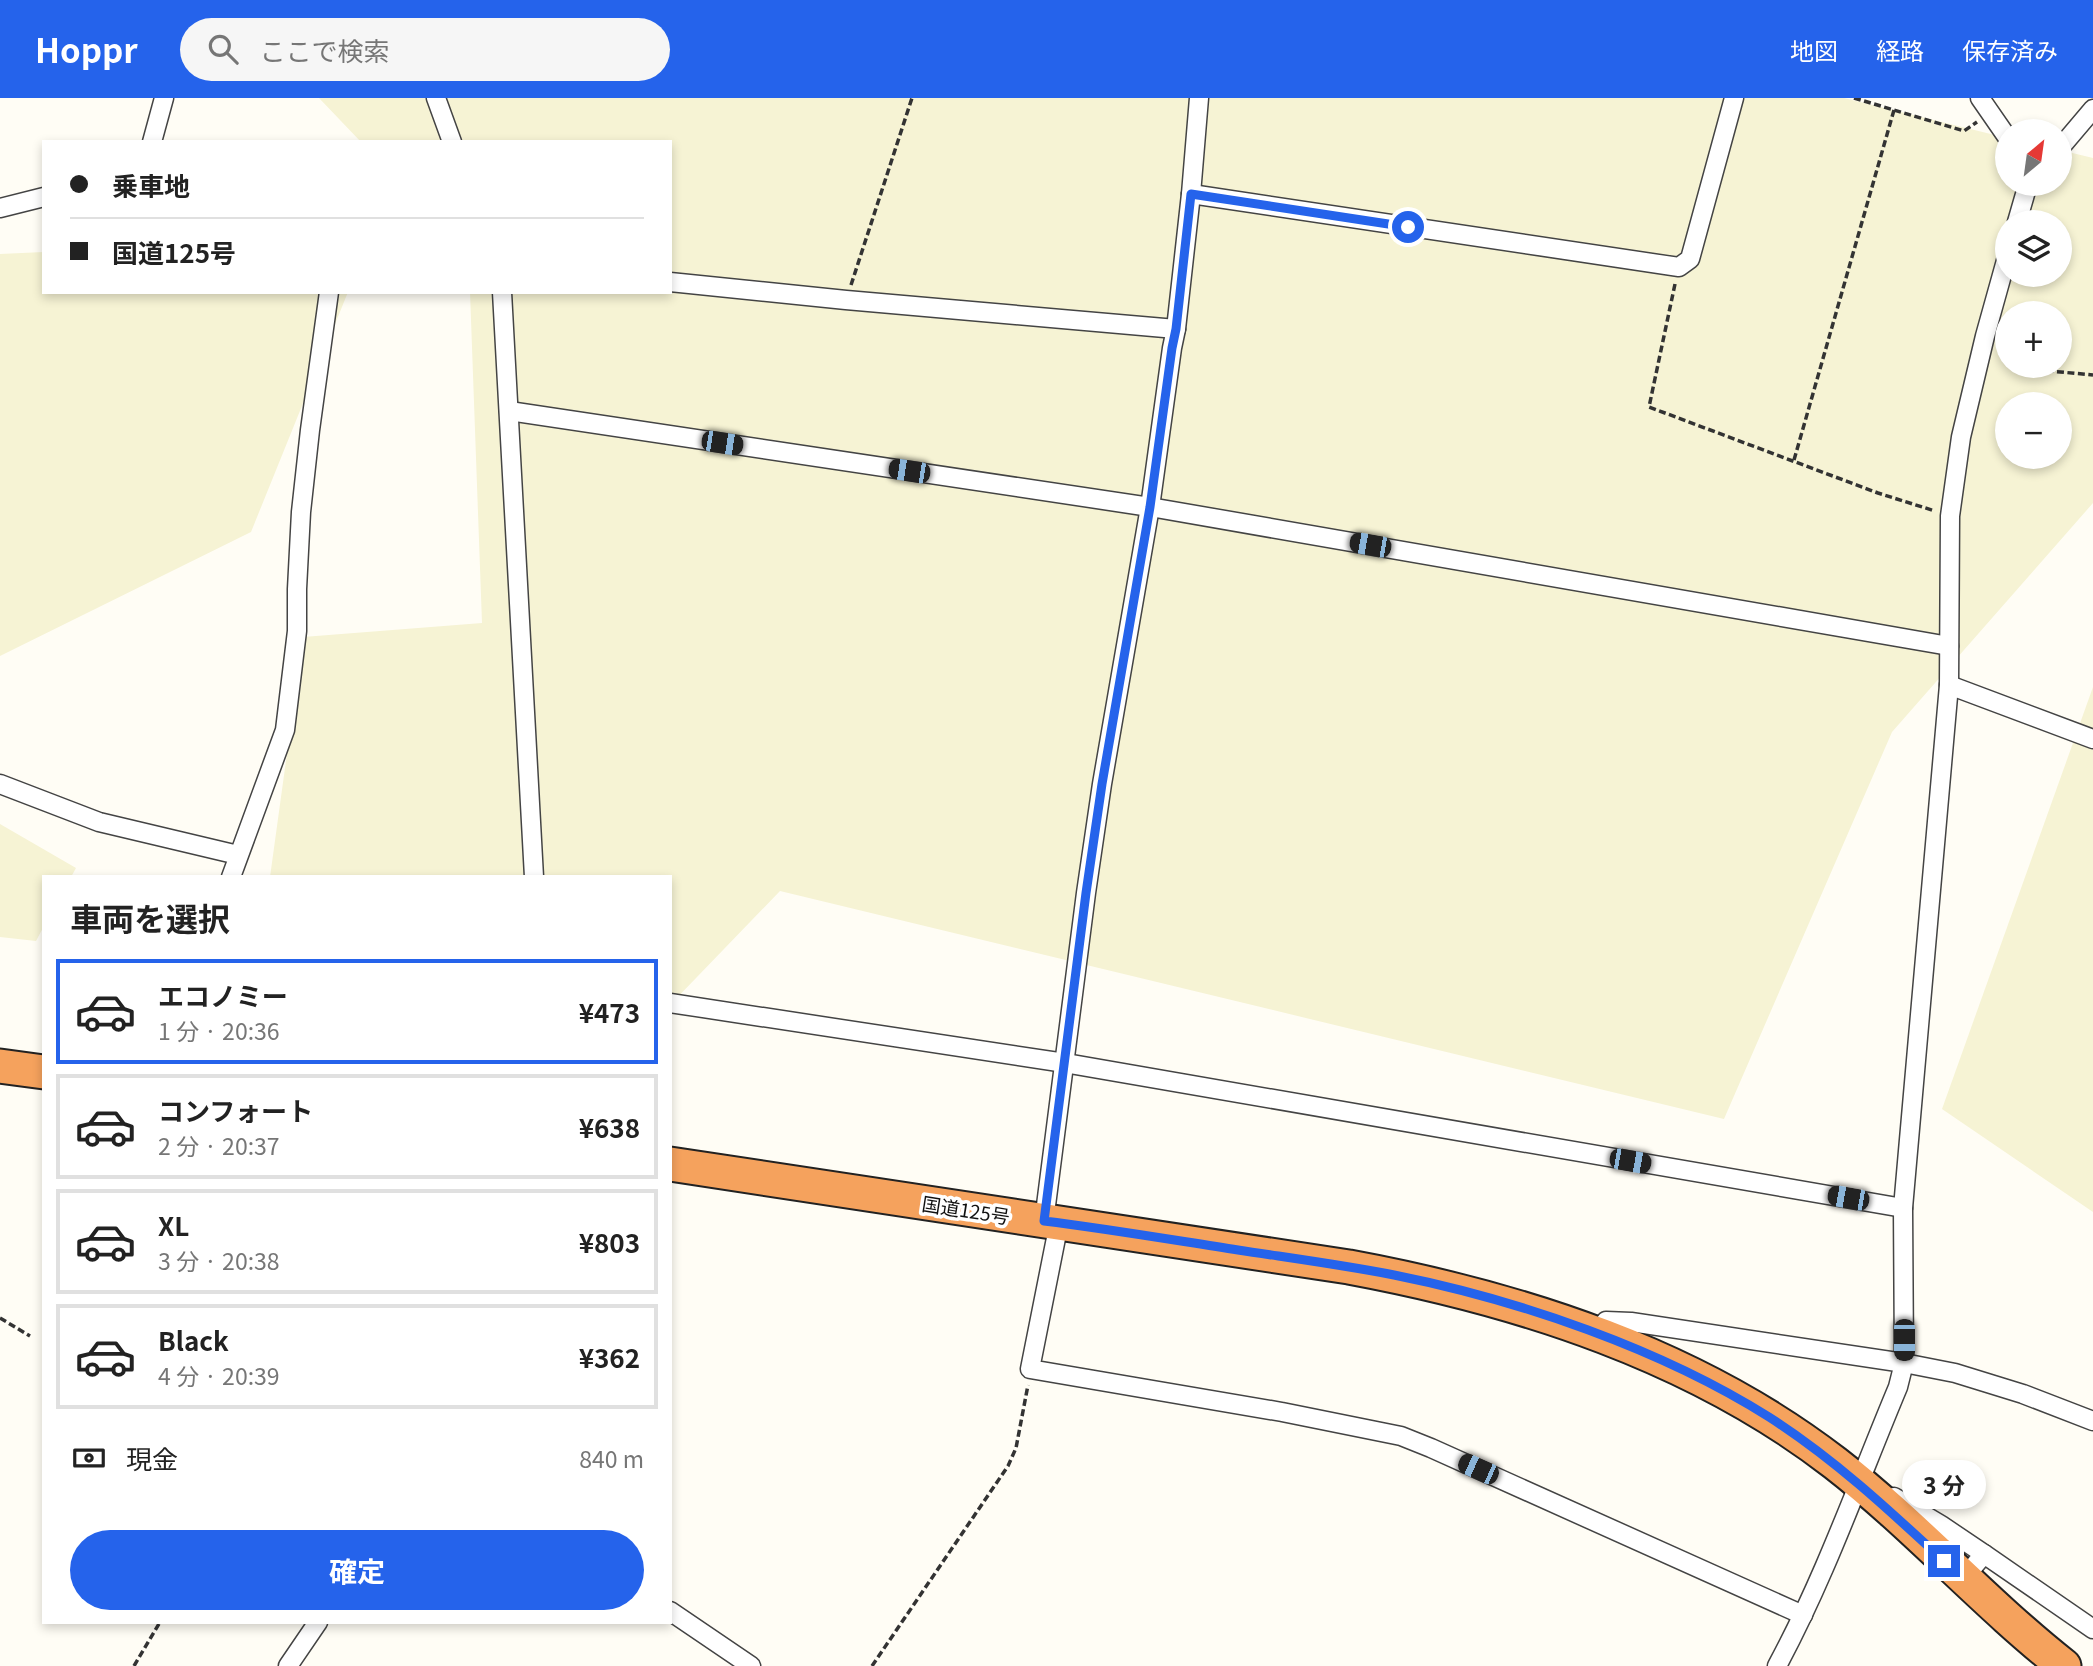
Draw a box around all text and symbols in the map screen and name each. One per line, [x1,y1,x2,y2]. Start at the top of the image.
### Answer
search box [180,18,670,81]
text: Hoppr [35,25,138,73]
icon: search [204,30,242,68]
text: ここで検索 [260,31,390,68]
text: 地図 [1790,32,1838,67]
text: 経路 [1876,32,1924,67]
text: 保存済み [1962,32,2058,67]
north arrow [1995,119,2072,196]
map controls [1995,119,2072,469]
text: 乗車地 [112,166,190,203]
button: layers [1995,210,2072,287]
route start [1392,211,1424,243]
text: 国道125号 [112,233,236,270]
button: + [1995,301,2072,378]
button: − [1995,392,2072,469]
car [700,429,745,457]
car [887,457,932,485]
car [1348,531,1393,559]
text: 車両を選択 [70,894,230,940]
text: エコノミー [158,976,288,1013]
icon: car [74,980,137,1043]
text: ¥473 [579,993,640,1030]
text: 1 分 · 20:36 [158,1013,280,1047]
text: コンフォート [158,1091,313,1128]
icon: car [74,1095,137,1158]
text: ¥638 [579,1108,640,1145]
text: 2 分 · 20:37 [158,1128,280,1162]
car [1608,1147,1653,1175]
car [1826,1184,1871,1212]
street label: 国道125号 [920,1189,1012,1229]
text: XL [158,1206,189,1243]
icon: car [74,1210,137,1273]
text: ¥803 [579,1223,640,1260]
text: 3 分 · 20:38 [158,1243,280,1277]
car [1894,1319,1915,1361]
text: Black [158,1321,229,1358]
icon: car [74,1325,137,1388]
text: ¥362 [579,1338,640,1375]
text: 4 分 · 20:39 [158,1358,280,1392]
icon: cash [70,1439,108,1477]
text: 現金 [126,1439,178,1476]
text: 840 m [579,1441,644,1475]
car [1455,1451,1502,1487]
callout: 3 分 [1902,1460,1986,1508]
text: 3 分 [1923,1467,1965,1501]
button: 確定 [70,1530,644,1610]
route end [1928,1545,1960,1577]

